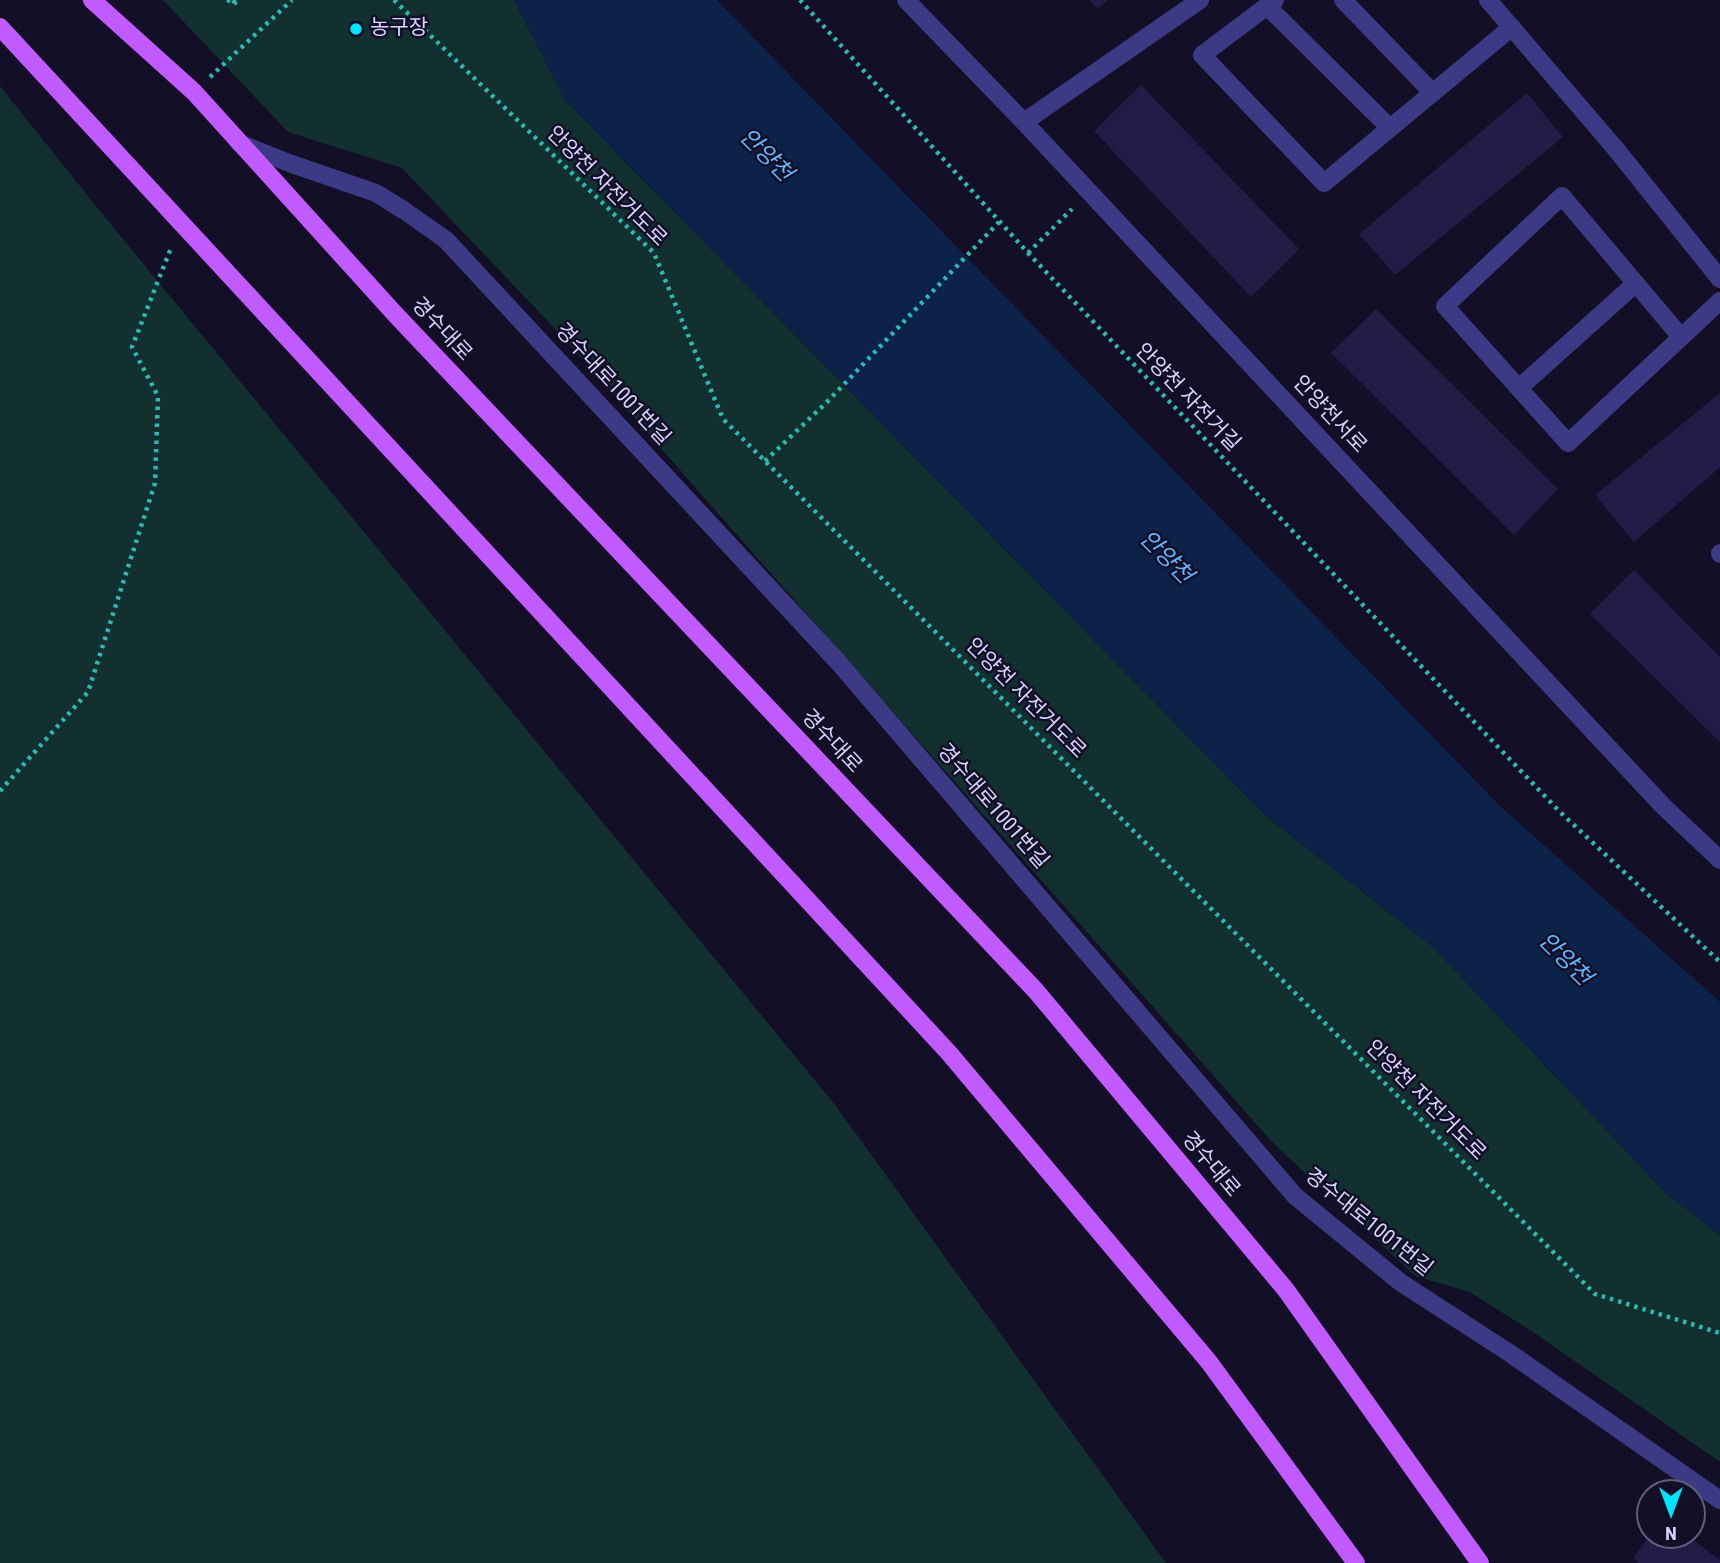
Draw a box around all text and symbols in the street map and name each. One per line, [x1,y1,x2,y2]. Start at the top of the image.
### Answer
place label: 농구장 [370,16,428,42]
marker: 농구장 [348,21,364,37]
street label: 안양천 자전거도로 [541,122,671,252]
water label: 안양천 [733,124,797,188]
street label: 경수대로 [405,293,477,367]
street label: 경수대로1001번길 [549,319,675,451]
street label: 안양천 자전거길 [1129,339,1245,457]
street label: 안양천서로 [1287,371,1371,459]
water label: 안양천 [1133,526,1197,590]
street label: 안양천 자전거도로 [960,634,1090,764]
street label: 경수대로 [795,705,867,779]
street label: 경수대로1001번길 [931,739,1053,875]
water label: 안양천 [1532,928,1596,992]
street label: 안양천 자전거도로 [1360,1036,1490,1166]
street label: 경수대로 [1176,1127,1244,1203]
street label: 경수대로1001번길 [1299,1164,1437,1282]
north arrow [1636,1479,1706,1549]
text: N [1665,1522,1677,1545]

